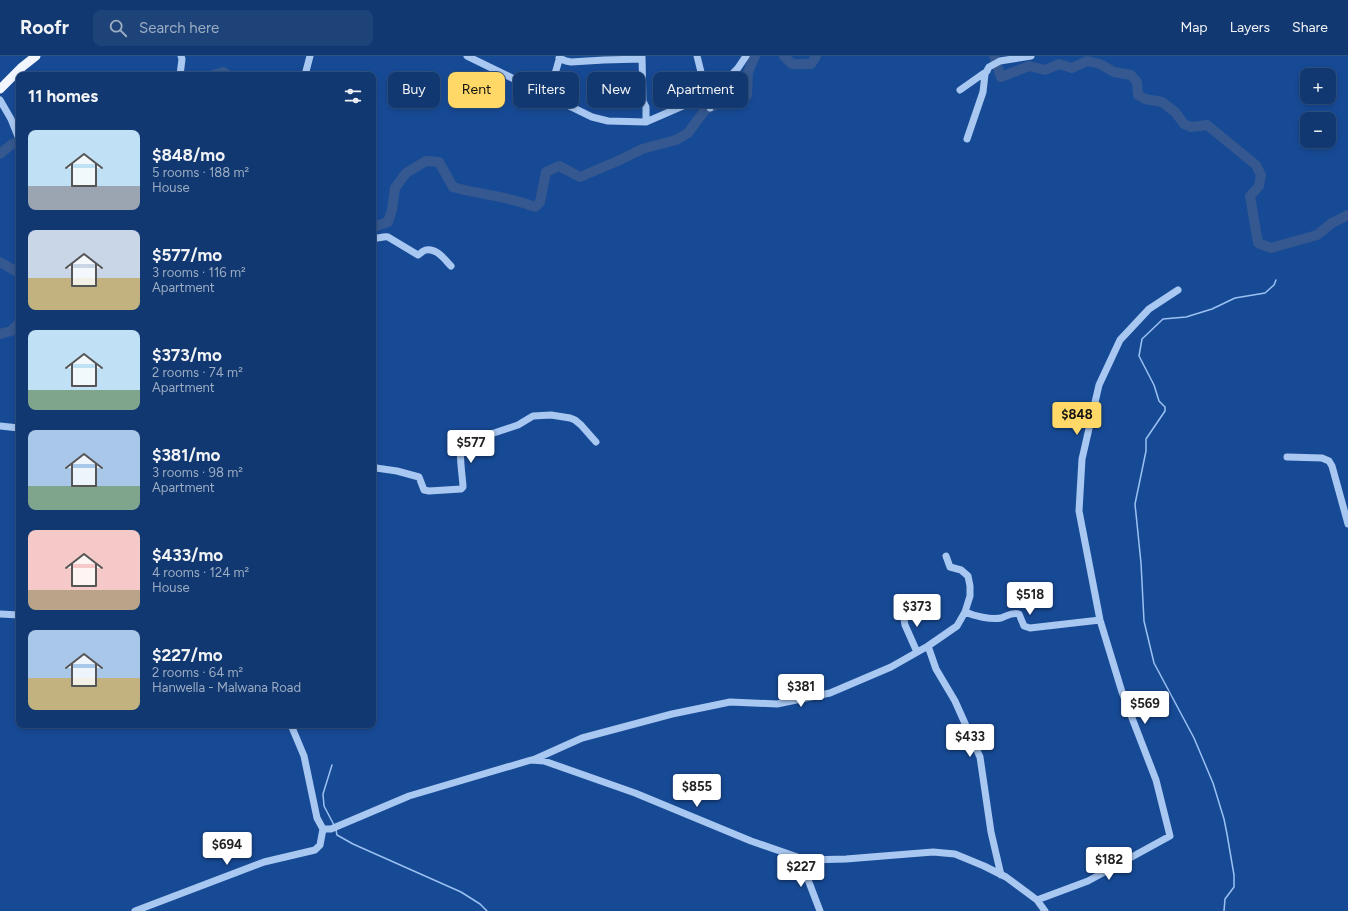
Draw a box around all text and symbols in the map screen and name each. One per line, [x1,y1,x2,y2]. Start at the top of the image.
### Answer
search box [93,10,373,46]
text: Roofr [20,16,69,39]
icon: search [107,17,129,39]
text: Search here [139,19,219,37]
text: Map [1180,19,1208,36]
text: Layers [1230,19,1270,36]
text: Share [1292,19,1328,36]
map controls [1300,68,1336,148]
button: + [1300,68,1336,104]
chip: Buy [388,72,440,108]
chip: Rent [448,72,505,108]
chip: Filters [513,72,579,108]
chip: New [587,72,645,108]
chip: Apartment [653,72,748,108]
icon: filters [342,85,364,107]
text: 11 homes [28,86,98,106]
button: − [1300,112,1336,148]
text: $848/mo [152,145,225,165]
icon: home [60,146,108,194]
text: 5 rooms · 188 m² [152,165,249,180]
text: House [152,180,190,195]
text: $577/mo [152,245,222,265]
icon: home [60,246,108,294]
text: 3 rooms · 116 m² [152,265,246,280]
text: Apartment [152,280,215,295]
text: $373/mo [152,345,222,365]
icon: home [60,346,108,394]
text: 2 rooms · 74 m² [152,365,243,380]
text: Apartment [152,380,215,395]
pin: $848 [1053,402,1101,436]
text: $848 [1061,407,1093,422]
pin: $577 [447,430,495,464]
text: $577 [456,435,486,450]
text: $381/mo [152,445,221,465]
icon: home [60,446,108,494]
text: 3 rooms · 98 m² [152,465,243,480]
text: Apartment [152,480,215,495]
text: $433/mo [152,545,223,565]
icon: home [60,546,108,594]
text: 4 rooms · 124 m² [152,565,249,580]
text: House [152,580,190,595]
pin: $518 [1006,582,1054,616]
text: $518 [1016,587,1044,602]
pin: $373 [893,594,941,628]
text: $373 [903,599,931,614]
text: $227/mo [152,645,223,665]
icon: home [60,646,108,694]
text: 2 rooms · 64 m² [152,665,243,680]
pin: $381 [777,674,825,708]
text: $381 [787,679,815,694]
text: Hanwella - Malwana Road [152,680,301,695]
pin: $569 [1121,691,1169,725]
text: $569 [1130,696,1160,711]
pin: $433 [946,724,994,758]
text: $433 [955,729,985,744]
pin: $855 [673,774,721,808]
text: $855 [682,779,712,794]
pin: $694 [203,832,251,866]
text: $694 [212,837,242,852]
pin: $182 [1085,847,1133,881]
text: $182 [1095,852,1123,867]
pin: $227 [777,854,825,888]
text: $227 [786,859,816,874]

